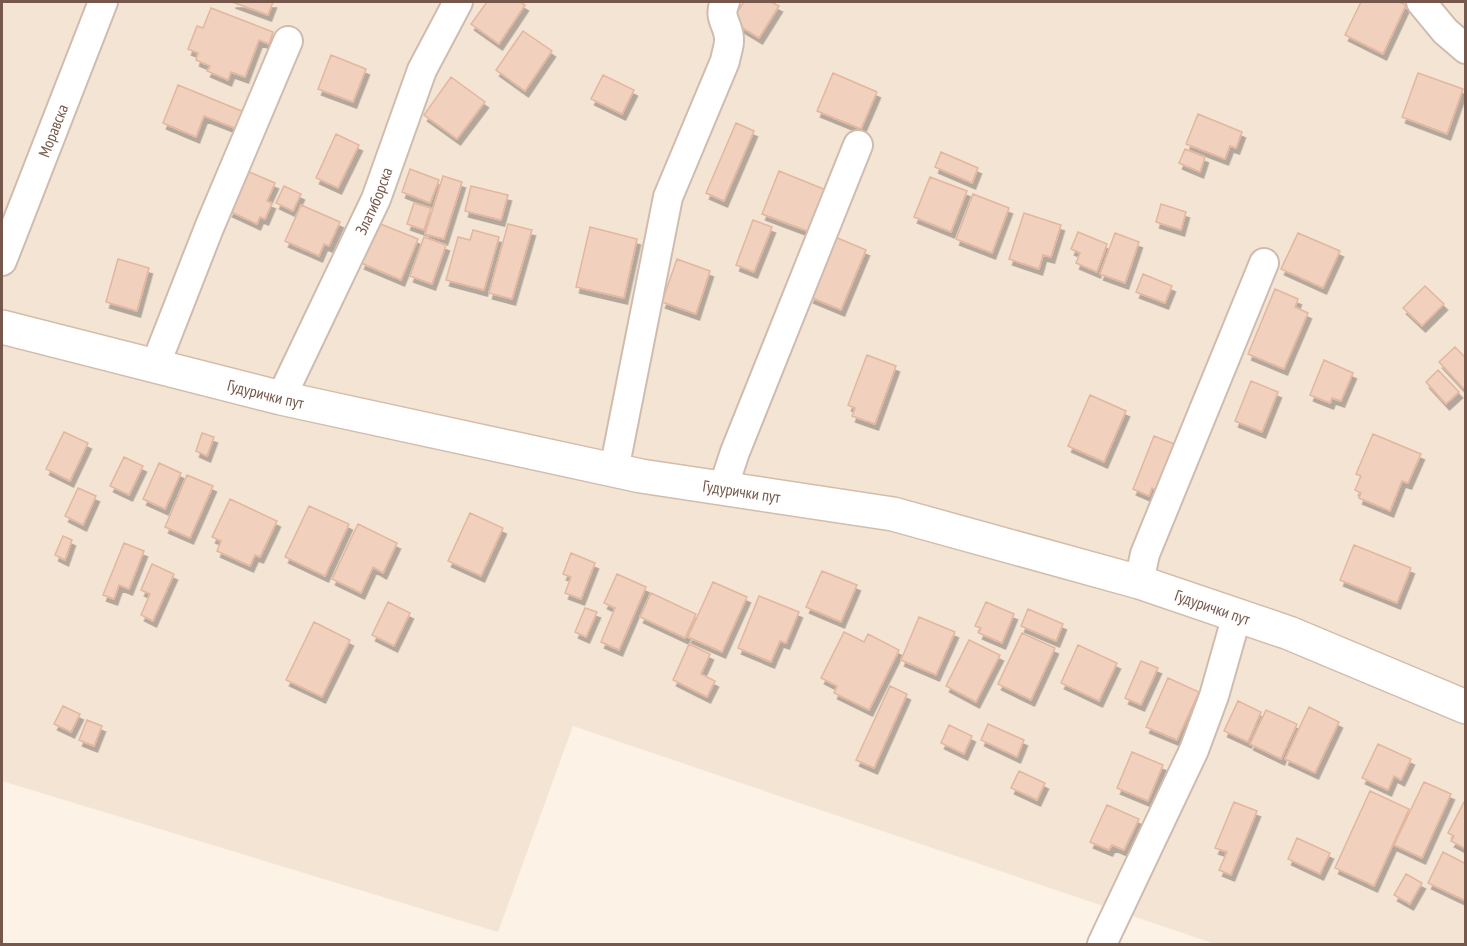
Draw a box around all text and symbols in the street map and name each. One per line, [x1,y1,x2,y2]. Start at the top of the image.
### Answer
street label: Моравска [34,101,72,160]
street label: Златиборска [351,164,397,238]
street label: Гудурички пут [225,375,307,413]
street label: Гудурички пут [701,475,783,507]
street label: Гудурички пут [1172,585,1254,629]

